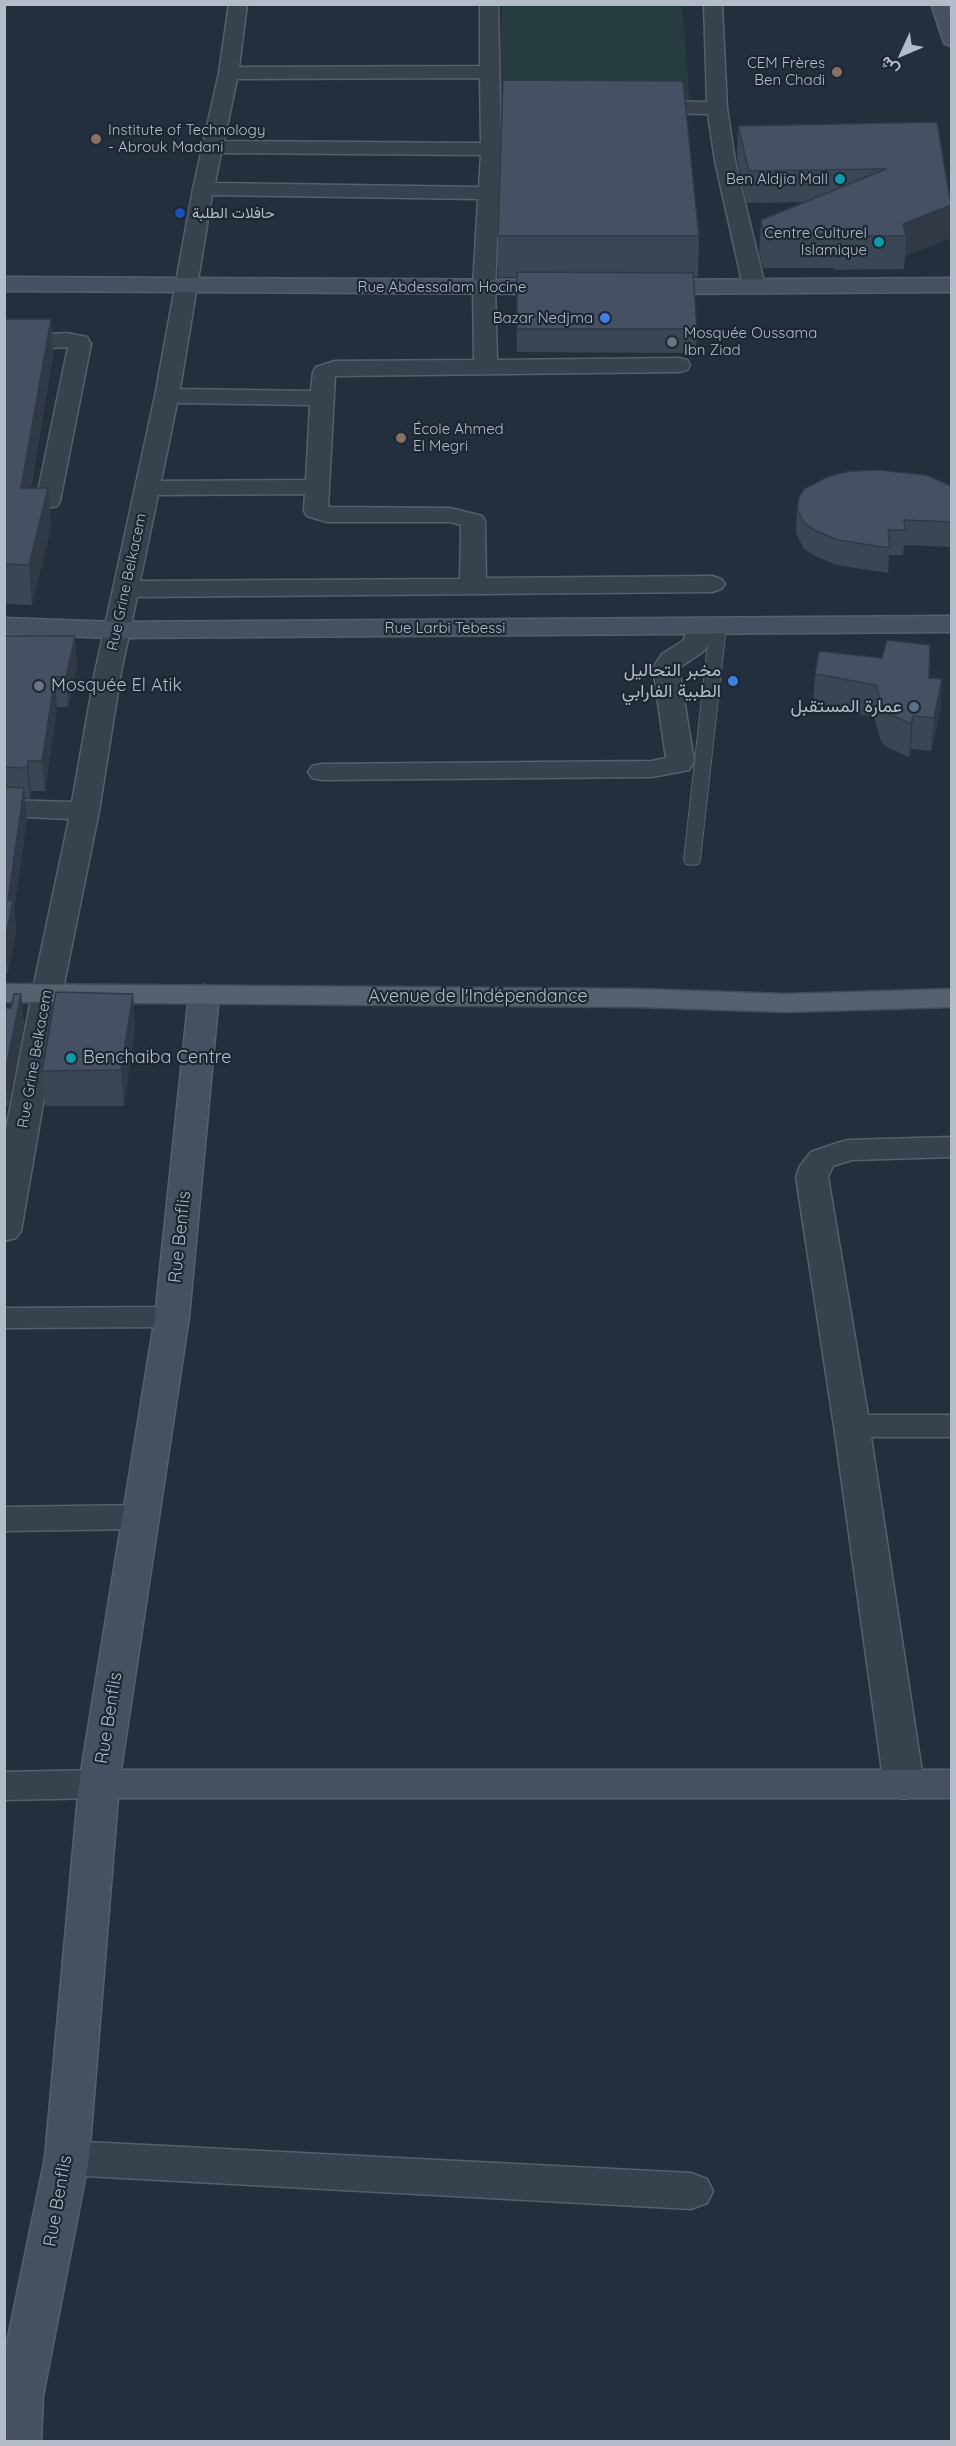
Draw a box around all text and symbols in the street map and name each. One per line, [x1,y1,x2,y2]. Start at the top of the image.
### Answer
north arrow [872,24,932,84]
text: ش [875,53,903,80]
place label: CEM Frères Ben Chadi [747,54,825,89]
marker: CEM Frères Ben Chadi [830,65,844,79]
place label: Institute of Technology - Abrouk Madani [108,121,265,156]
marker: Institute of Technology - Abrouk Madani [89,132,103,146]
place label: Ben Aldjia Mall [726,170,828,188]
marker: Ben Aldjia Mall [833,172,847,186]
place label: حافلات الطلبة [192,204,275,222]
marker: حافلات الطلبة [173,206,187,220]
place label: Centre Culturel Islamique [764,224,867,259]
marker: Centre Culturel Islamique [872,235,886,249]
street label: Rue Abdessalam Hocine [358,278,526,296]
place label: Bazar Nedjma [493,309,593,327]
marker: Bazar Nedjma [598,311,612,325]
place label: Mosquée Oussama Ibn Ziad [684,324,817,359]
marker: Mosquée Oussama Ibn Ziad [665,335,679,349]
place label: École Ahmed El Megri [413,420,504,455]
marker: École Ahmed El Megri [394,431,408,445]
street label: Rue Grine Belkacem [104,512,150,652]
street label: Rue Larbi Tebessi [385,619,505,637]
place label: مخبر التحاليل الطبية الفارابي [622,660,721,702]
marker: مخبر التحاليل الطبية الفارابي [726,674,740,688]
place label: Mosquée El Atik [51,675,182,697]
marker: Mosquée El Atik [32,679,46,693]
place label: عمارة المستقبل [791,696,902,718]
marker: عمارة المستقبل [907,700,921,714]
street label: Avenue de l'Indépendance [368,986,588,1008]
street label: Rue Grine Belkacem [14,988,56,1130]
place label: Benchaiba Centre [83,1047,231,1069]
marker: Benchaiba Centre [64,1051,78,1065]
street label: Rue Benflis [164,1190,196,1284]
street label: Rue Benflis [91,1671,127,1765]
street label: Rue Benflis [39,2154,77,2248]

